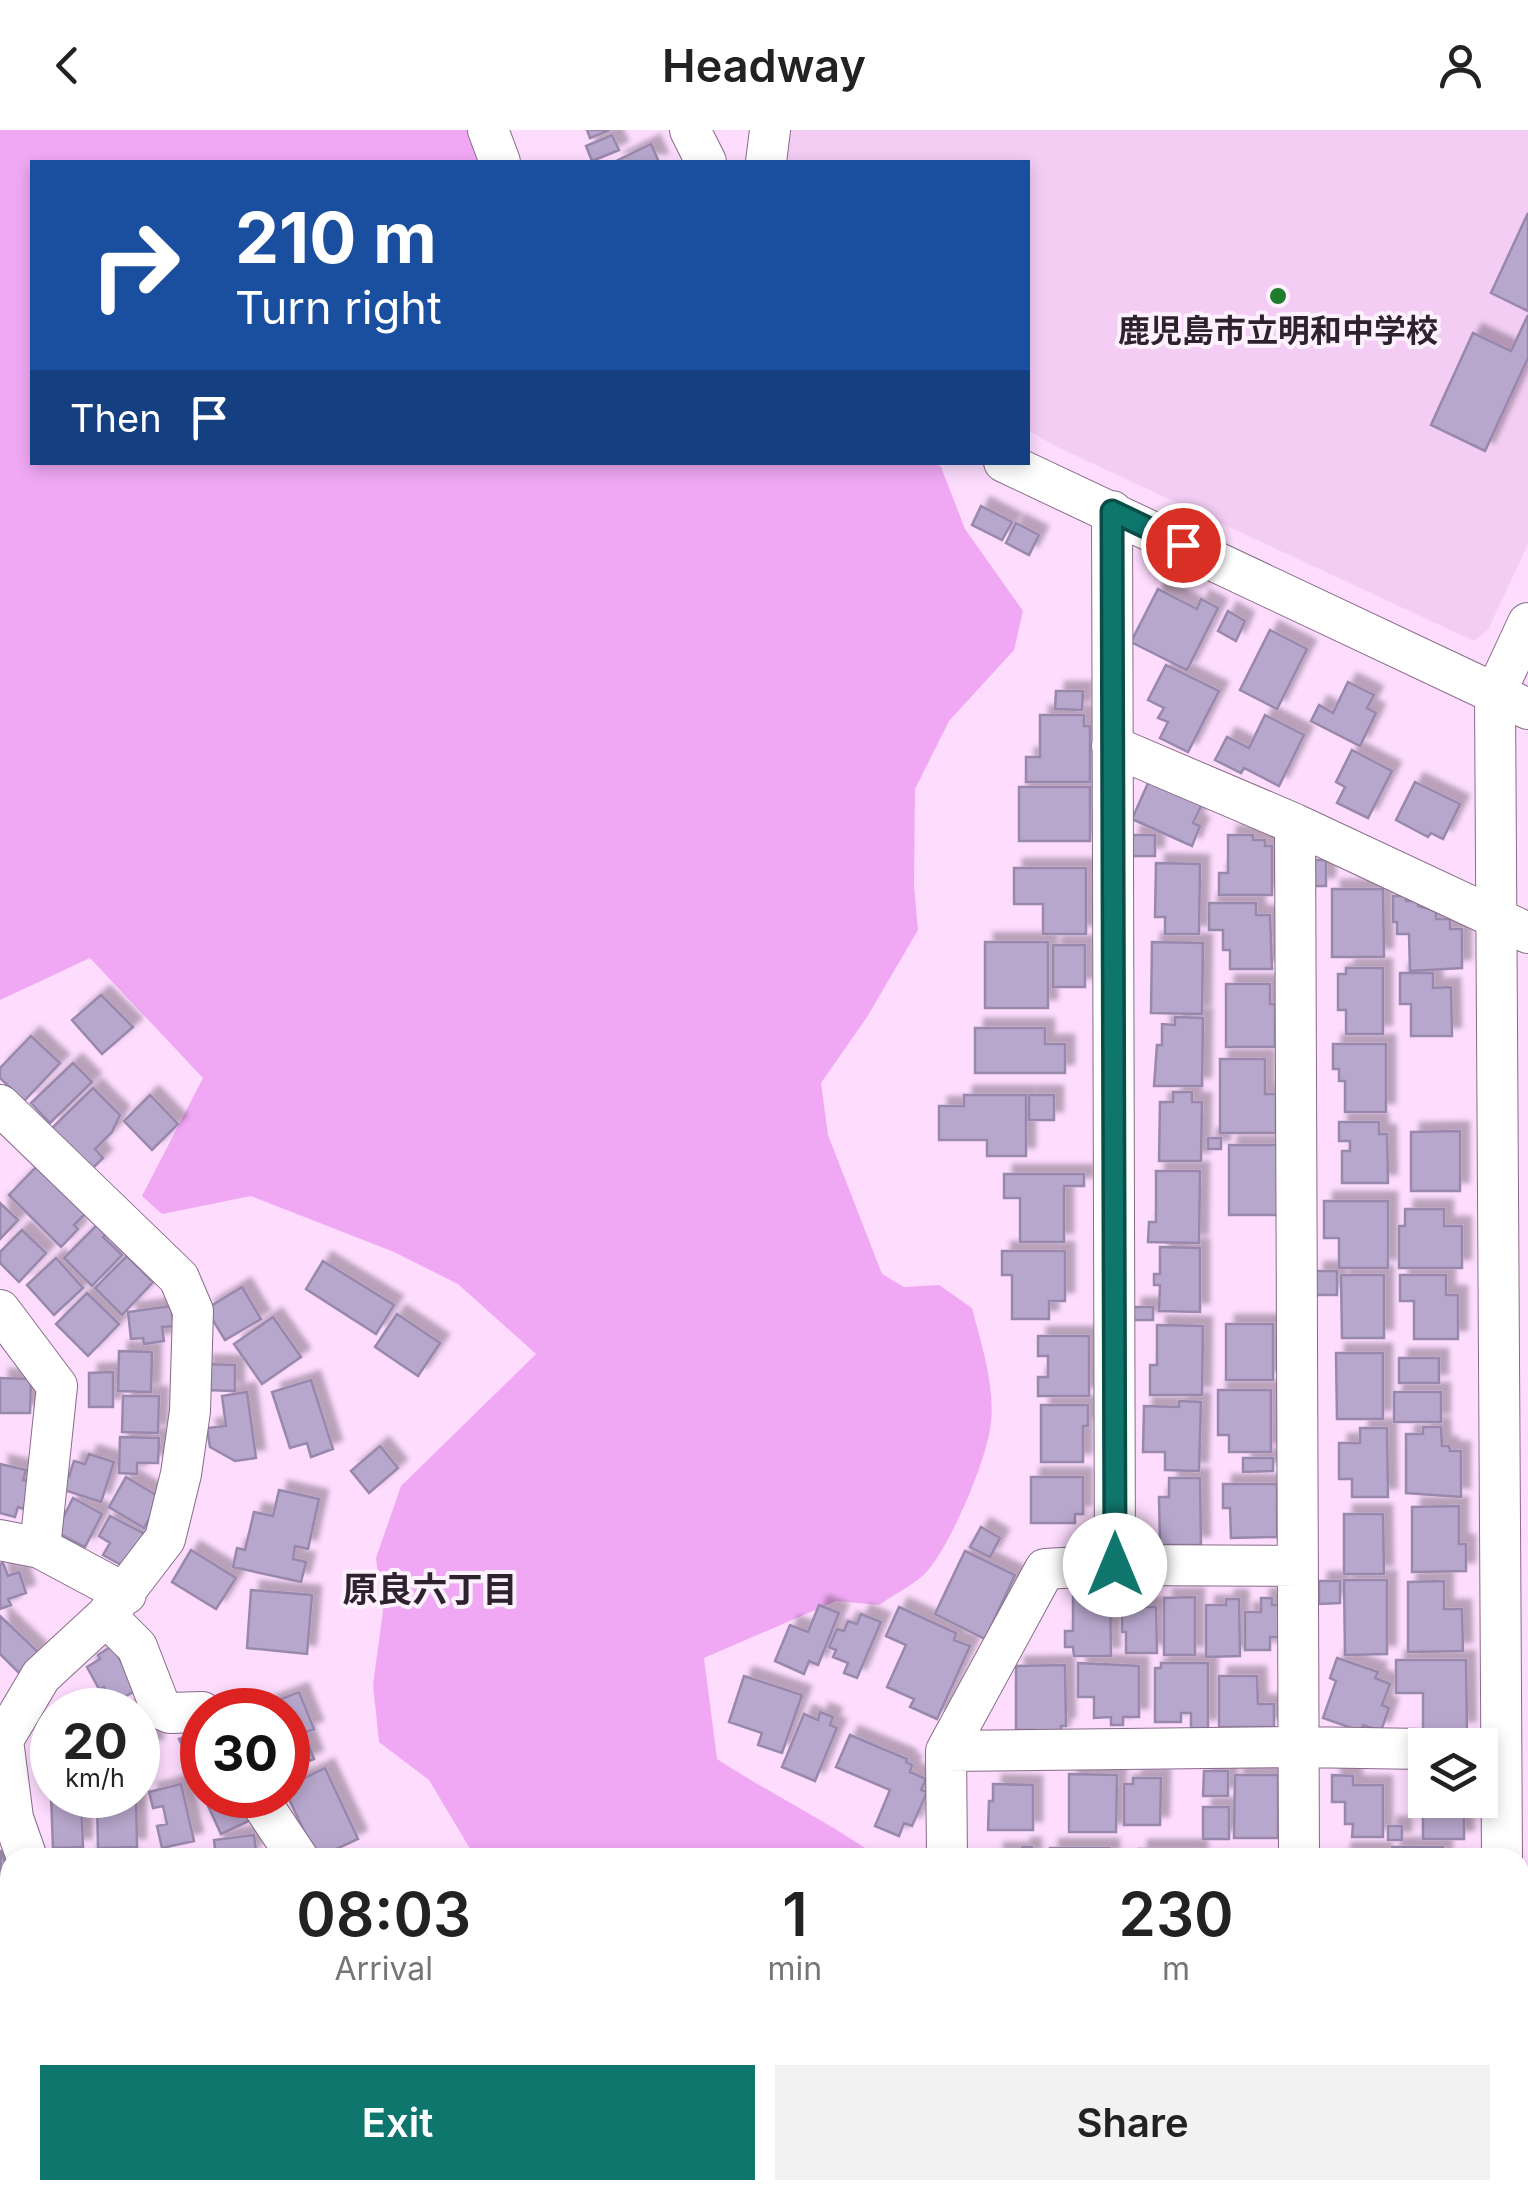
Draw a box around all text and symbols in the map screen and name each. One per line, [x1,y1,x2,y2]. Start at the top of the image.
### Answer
icon: back [40,38,95,93]
text: Headway [662,38,866,93]
icon: person [1433,38,1488,93]
text: 210 m [235,195,437,280]
icon: right [70,200,200,330]
text: Turn right [235,280,442,335]
marker: 鹿児島市立明和中学校 [1267,285,1289,307]
place label: 鹿児島市立明和中学校 [1118,311,1438,350]
icon: arrive [182,390,237,445]
text: Then [70,395,162,441]
pin [1141,503,1226,588]
icon: arrive [1156,518,1211,573]
position arrow [1063,1513,1167,1617]
district label: 原良六丁目 [342,1568,518,1610]
speed limit sign: 30 [180,1688,310,1818]
text: 20 [62,1711,128,1771]
map controls [1408,1728,1498,1818]
button: layers [1408,1728,1498,1818]
text: km/h [65,1763,125,1793]
text: 08:03 [296,1878,471,1950]
text: 1 [782,1878,808,1950]
text: 230 [1119,1878,1234,1950]
text: Arrival [335,1949,433,1988]
text: min [768,1949,822,1988]
text: m [1162,1949,1190,1988]
button: Exit [40,2065,755,2180]
button: Share [775,2065,1490,2180]

